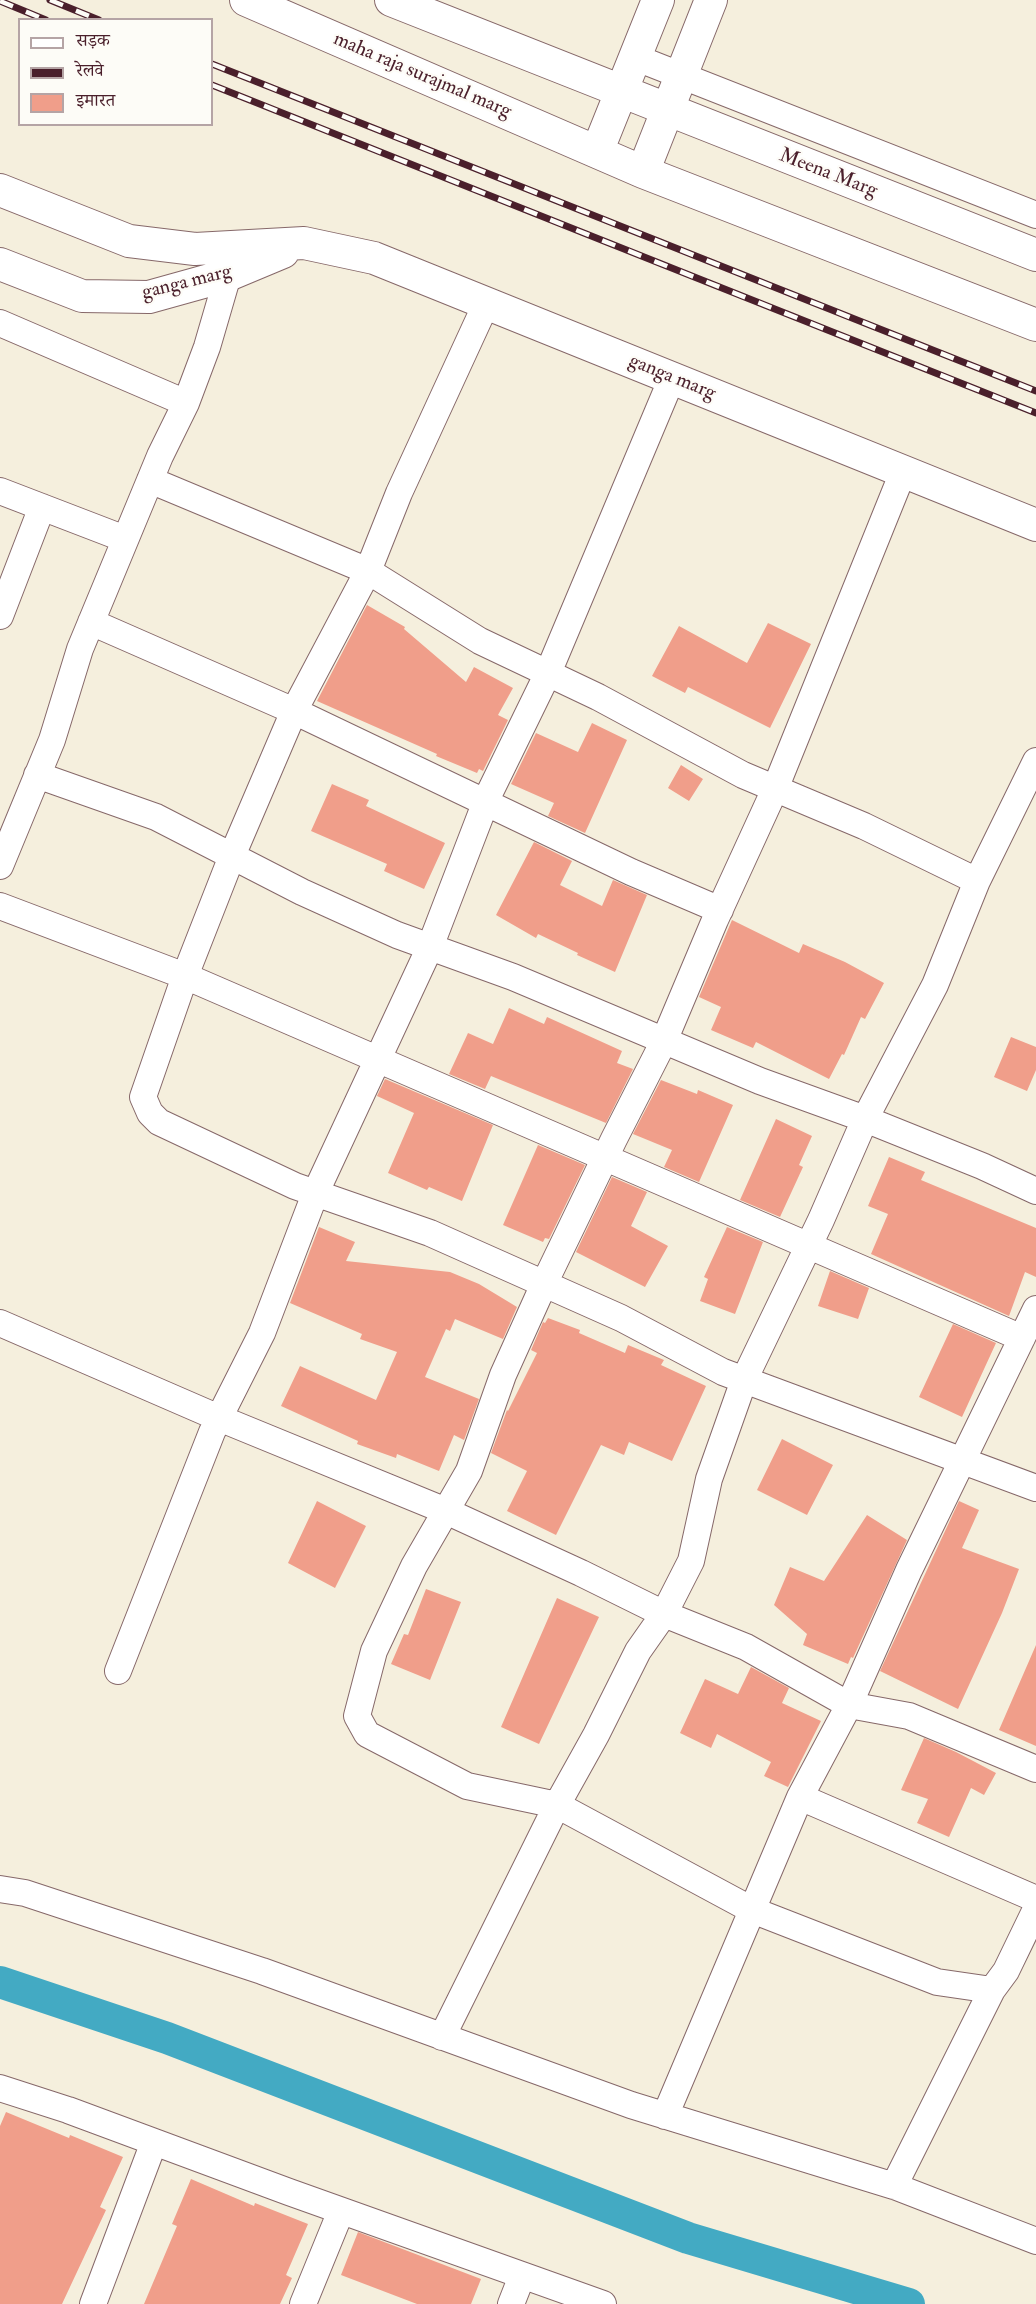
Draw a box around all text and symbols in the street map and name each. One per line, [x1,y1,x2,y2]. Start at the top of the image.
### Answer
legend [18,18,213,126]
street label: maha raja surajmal marg [329,28,515,124]
text: सड़क [76,29,110,52]
text: रेलवे [76,59,104,82]
text: इमारत [76,89,115,112]
street label: Meena Marg [776,144,880,204]
street label: ganga marg [140,260,234,306]
street label: ganga marg [625,350,719,406]

